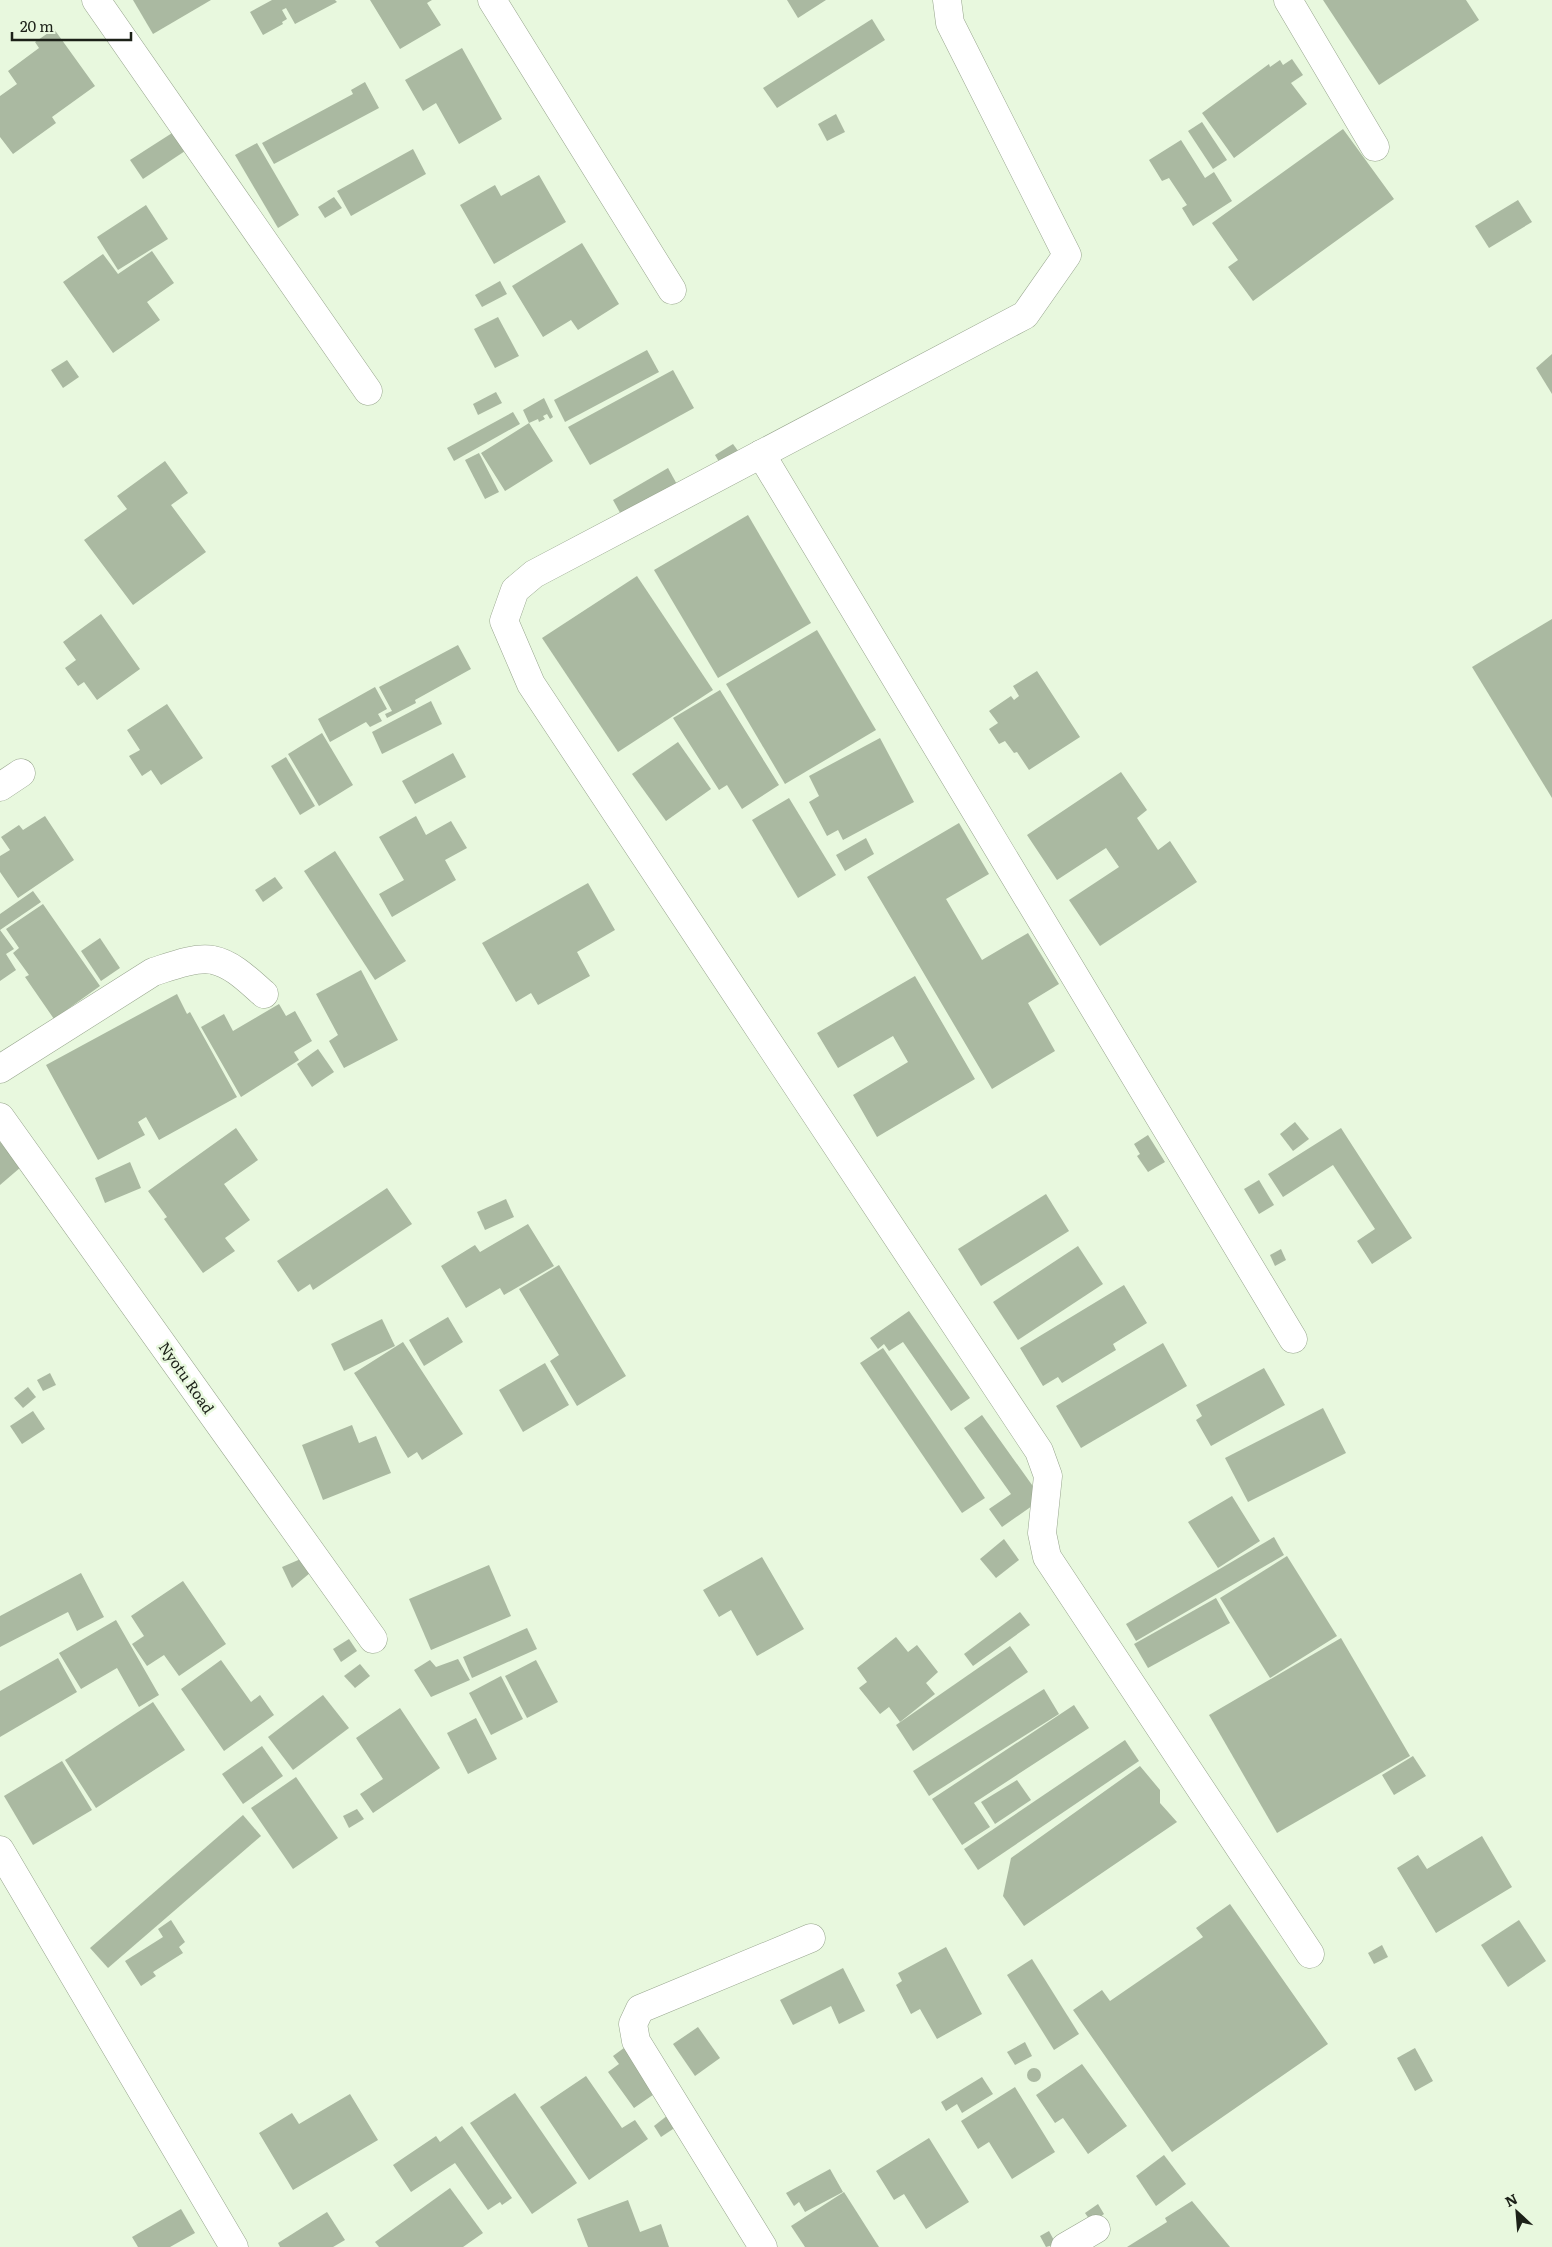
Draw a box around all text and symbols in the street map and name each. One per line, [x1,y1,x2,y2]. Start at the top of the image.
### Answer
scale bar [12,10,131,42]
text: 20 m [20,14,54,37]
street label: Nyotu Road [154,1336,221,1418]
north arrow [1492,2187,1542,2237]
text: N [1501,2188,1521,2211]

